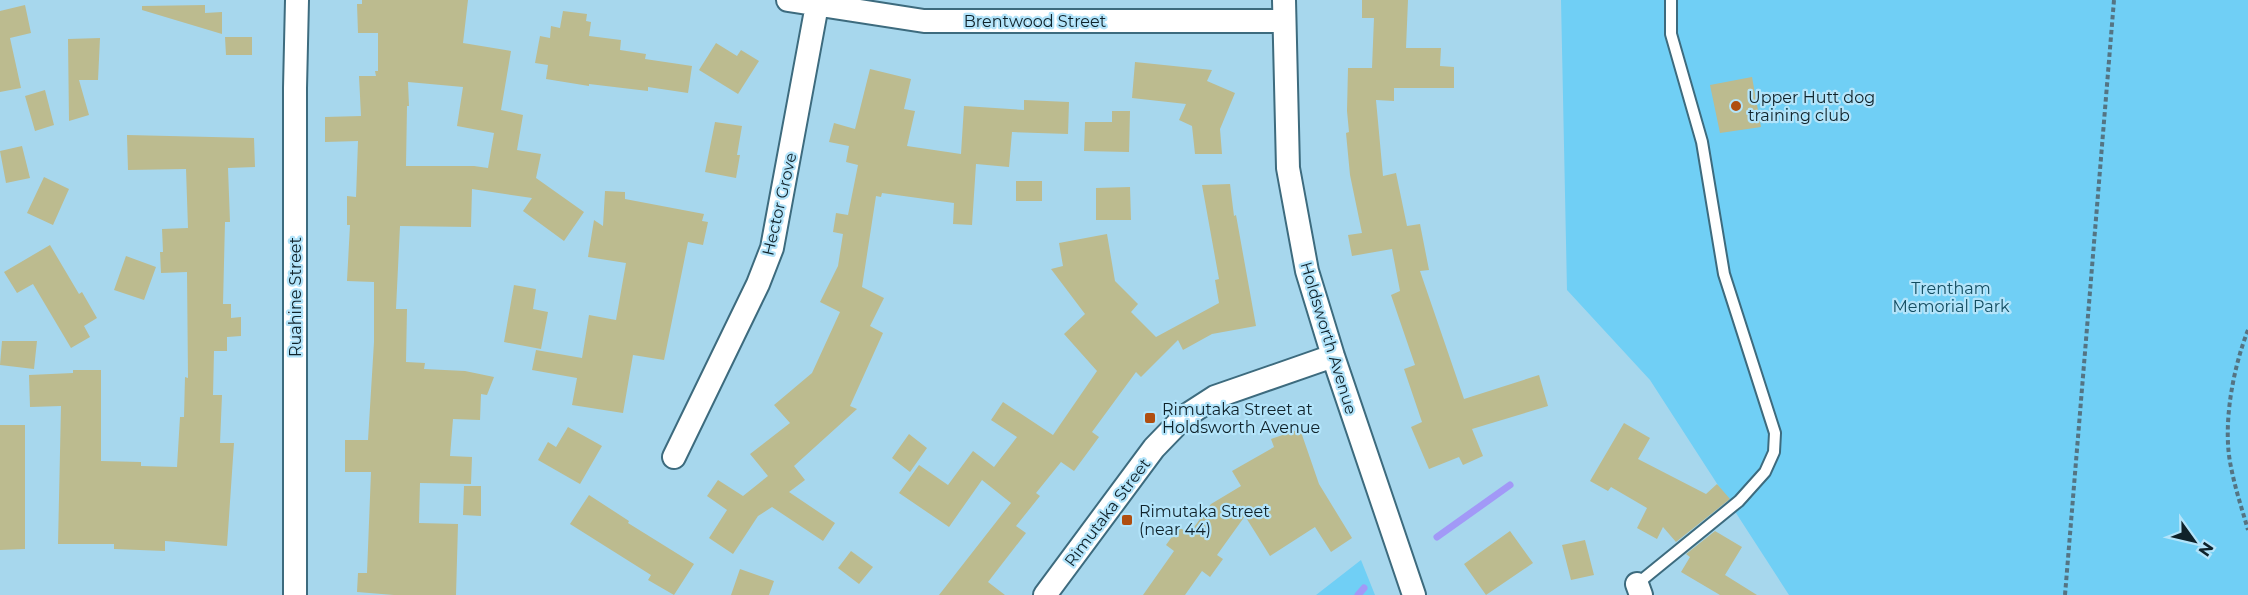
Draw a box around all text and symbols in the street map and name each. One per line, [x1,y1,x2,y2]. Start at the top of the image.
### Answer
street label: Brentwood Street [964,12,1107,31]
place label: Upper Hutt dog training club [1748,88,1875,125]
marker: Upper Hutt dog training club [1729,99,1743,113]
street label: Hector Grove [758,151,801,257]
street label: Ruahine Street [286,237,305,357]
street label: Holdsworth Avenue [1296,260,1361,417]
park label: Trentham Memorial Park [1892,279,2010,316]
place label: Rimutaka Street at Holdsworth Avenue [1162,400,1320,437]
marker: Rimutaka Street at Holdsworth Avenue [1143,411,1157,425]
street label: Rimutaka Street [1061,454,1155,570]
place label: Rimutaka Street (near 44) [1139,502,1270,539]
north arrow [2164,511,2224,571]
marker: Rimutaka Street (near 44) [1120,513,1134,527]
text: N [2195,538,2218,560]

